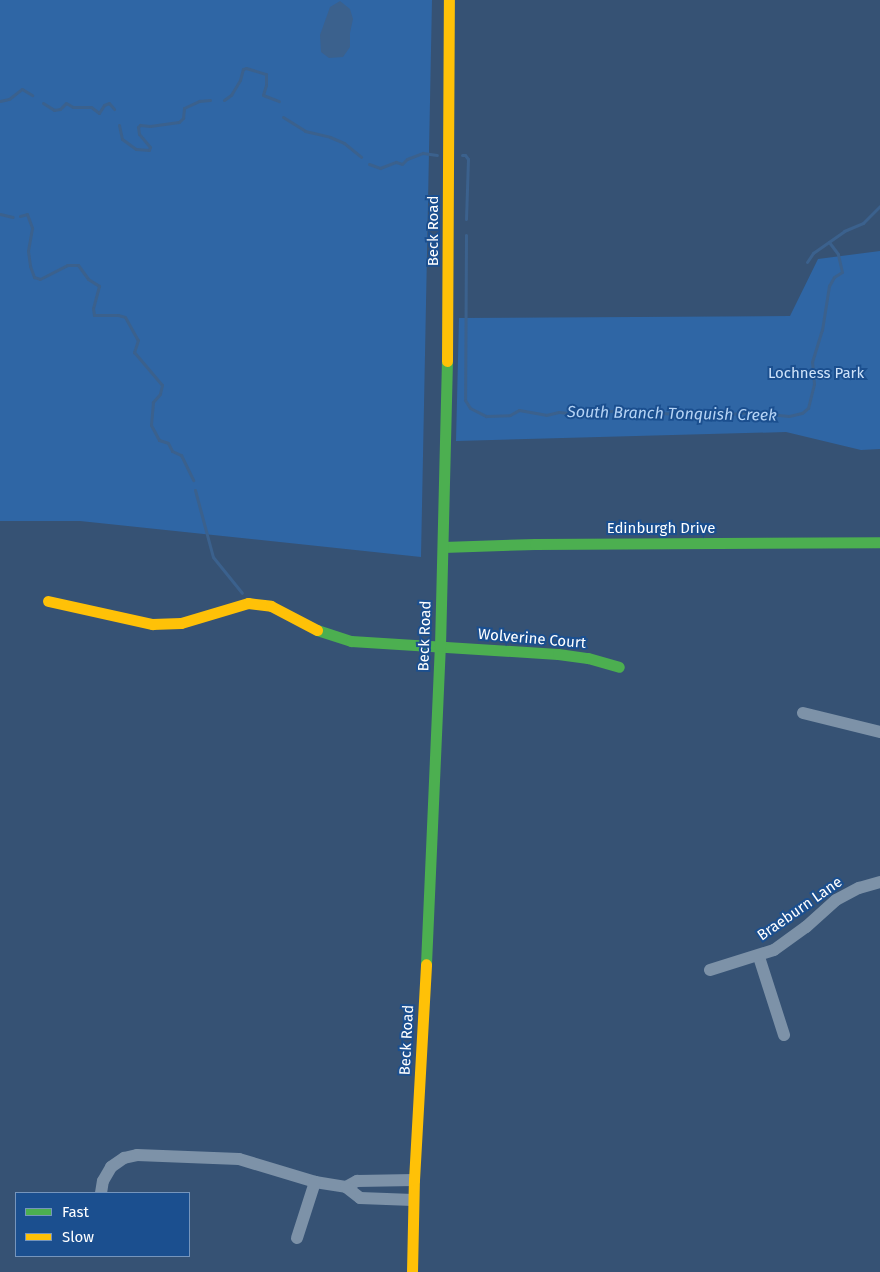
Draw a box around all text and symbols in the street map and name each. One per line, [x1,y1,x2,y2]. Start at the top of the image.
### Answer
street label: Beck Road [425,196,443,266]
park label: Lochness Park [768,365,864,383]
water label: South Branch Tonquish Creek [567,403,777,425]
street label: Edinburgh Drive [607,520,715,538]
street label: Beck Road [415,600,435,672]
street label: Wolverine Court [477,625,587,653]
street label: Braeburn Lane [754,873,846,945]
street label: Beck Road [396,1004,418,1076]
legend [15,1192,190,1257]
text: Fast [62,1203,89,1221]
text: Slow [62,1228,94,1246]

